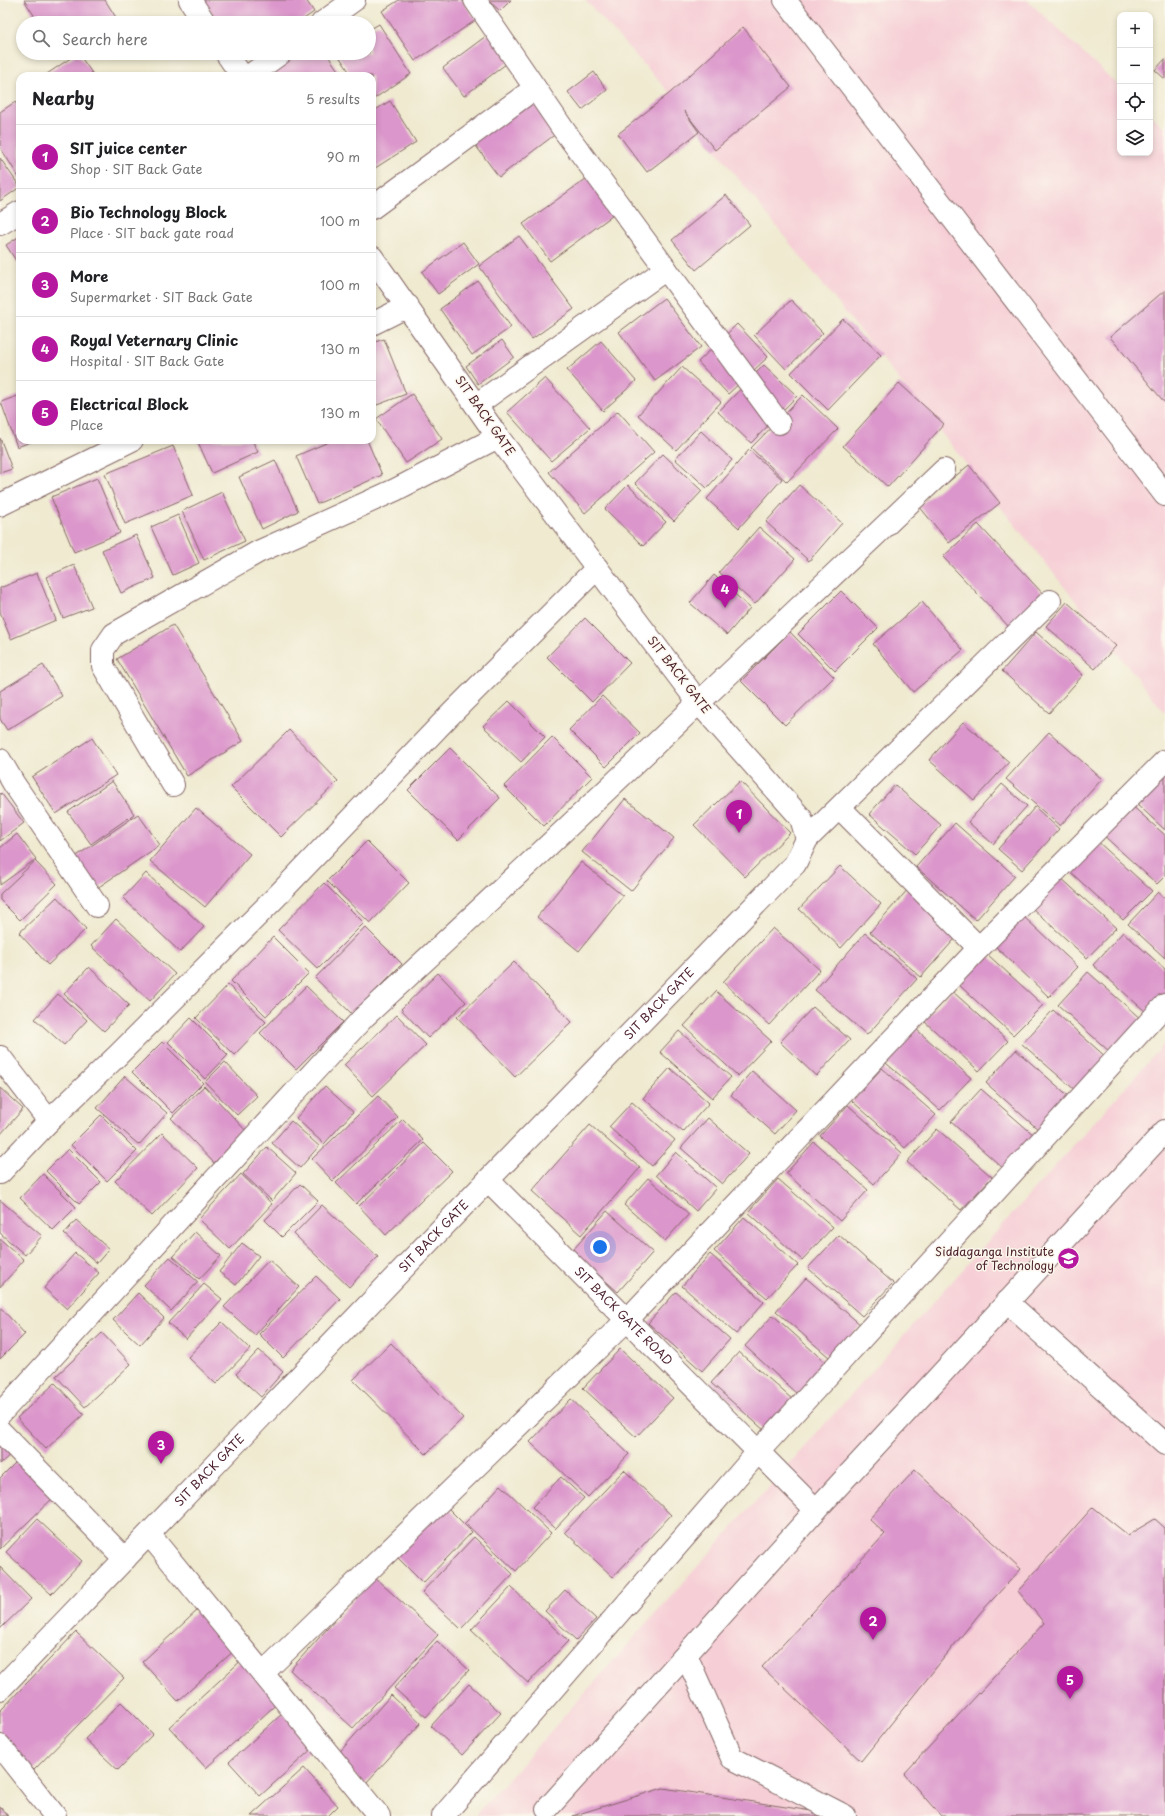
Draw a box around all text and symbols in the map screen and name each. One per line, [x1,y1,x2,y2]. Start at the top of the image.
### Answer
map controls [1117,12,1153,156]
button: + [1117,12,1153,48]
search box [16,16,376,60]
icon: search [30,27,52,49]
text: Search here [62,27,148,50]
button: − [1117,48,1153,84]
button: locate [1117,84,1153,120]
text: Nearby [32,85,94,111]
text: 5 results [306,89,360,108]
button: layers [1117,120,1153,156]
text: SIT juice center [70,136,187,159]
text: 1 [42,147,48,166]
text: 90 m [327,147,360,166]
text: Shop · SIT Back Gate [70,159,203,178]
text: Bio Technology Block [70,200,227,223]
text: 2 [40,211,50,230]
text: 100 m [320,211,360,230]
text: Place · SIT back gate road [70,223,234,242]
text: More [70,264,109,287]
text: 3 [41,275,49,294]
text: 100 m [320,275,360,294]
text: Supermarket · SIT Back Gate [70,287,253,306]
text: Royal Veternary Clinic [70,328,238,351]
text: 4 [41,339,49,358]
text: 130 m [321,339,360,358]
text: Hospital · SIT Back Gate [70,351,224,370]
street label: SIT BACK GATE [452,372,520,459]
text: Electrical Block [70,392,189,415]
text: 5 [41,403,49,422]
text: 130 m [321,403,360,422]
text: Place [70,415,103,434]
pin: 4 [712,575,738,608]
street label: SIT BACK GATE [644,632,716,717]
pin: 1 [726,800,752,833]
street label: SIT BACK GATE [619,963,698,1043]
street label: SIT BACK GATE [394,1195,472,1276]
your location [590,1237,610,1257]
place label: Siddaganga Institute of Technology [935,1242,1054,1274]
school or university icon: Siddaganga Institute of Technology [1056,1246,1082,1272]
street label: SIT BACK GATE ROAD [571,1262,677,1369]
street label: SIT BACK GATE [170,1429,248,1510]
pin: 3 [148,1431,174,1464]
pin: 2 [860,1607,886,1640]
pin: 5 [1057,1666,1083,1699]

